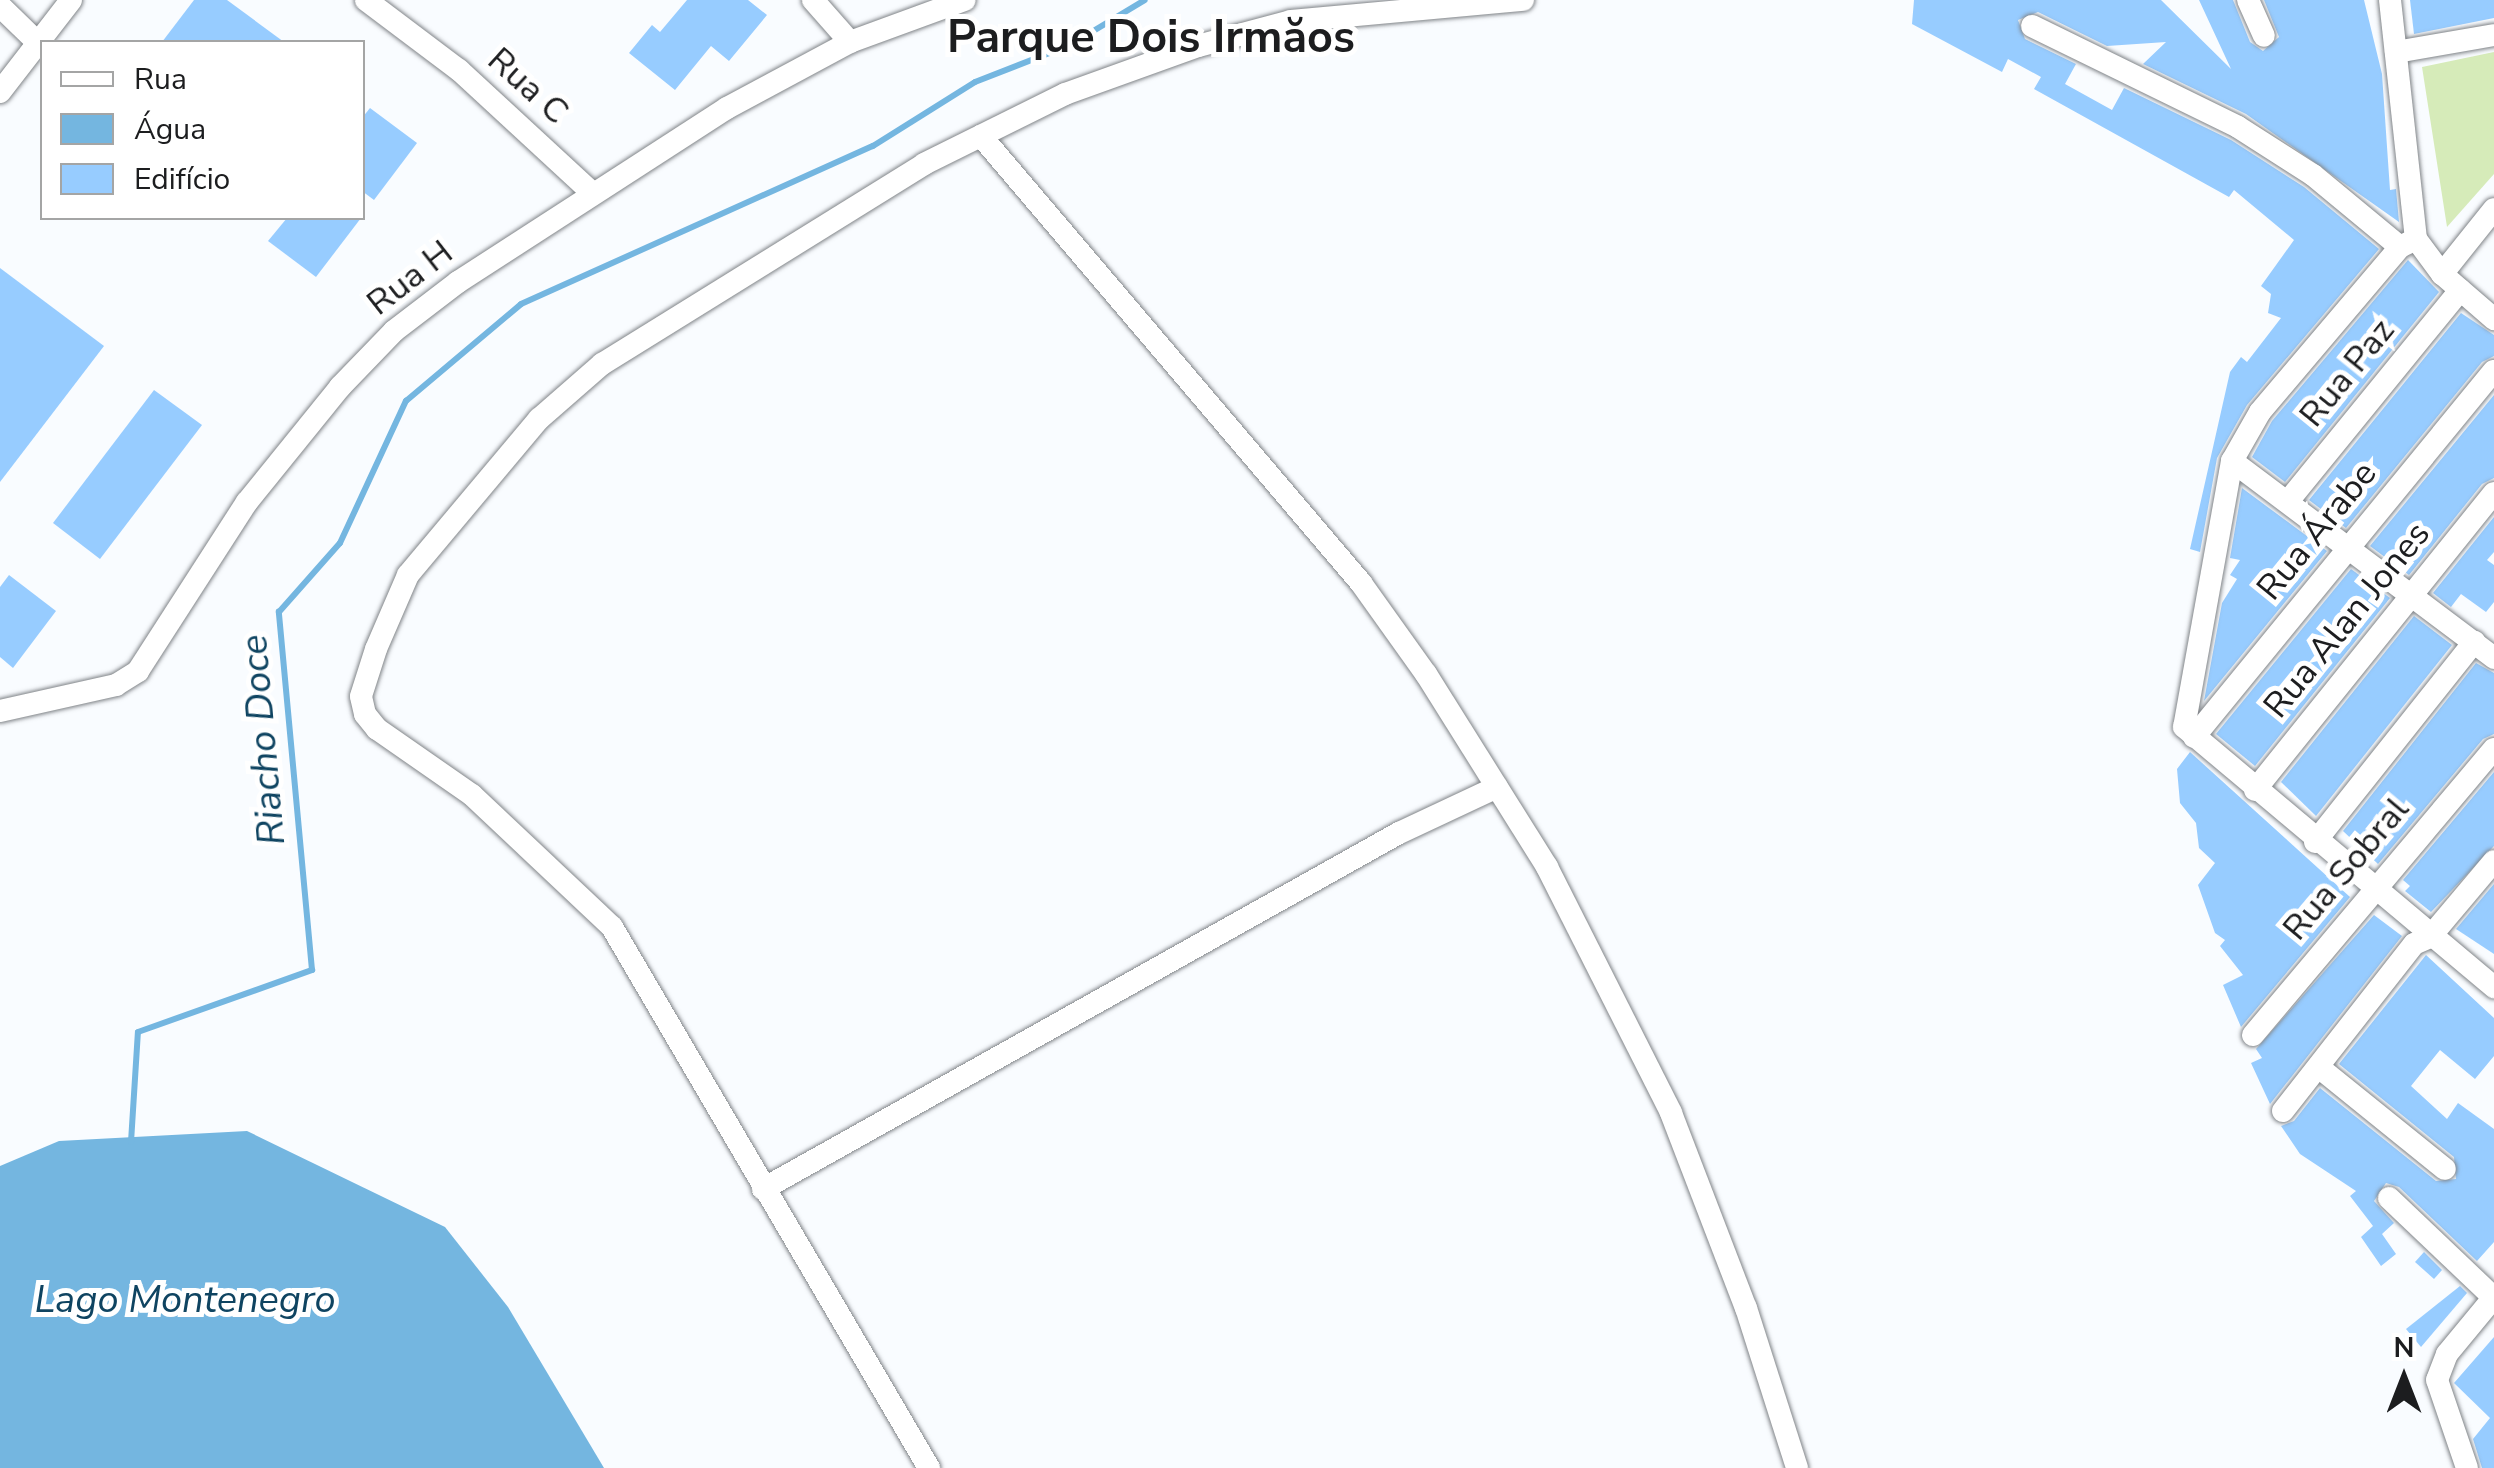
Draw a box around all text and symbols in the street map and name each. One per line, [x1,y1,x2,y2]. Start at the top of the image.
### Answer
district label: Parque Dois Irmăos [947,11,1355,65]
street label: Rua C [479,39,577,133]
legend [40,40,365,220]
text: Rua [134,59,187,100]
text: Água [134,109,206,150]
text: Edifício [134,159,230,200]
street label: Rua H [359,232,461,324]
street label: Rua Paz [2291,311,2403,435]
street label: Rua Árabe [2248,453,2386,609]
street label: Rua Alan Jones [2255,514,2439,726]
water label: Riacho Doce [231,633,295,847]
street label: Rua Sobral [2274,789,2418,949]
water label: Lago Montenegro [34,1277,336,1323]
north arrow [2354,1328,2454,1428]
text: N [2394,1329,2414,1367]

